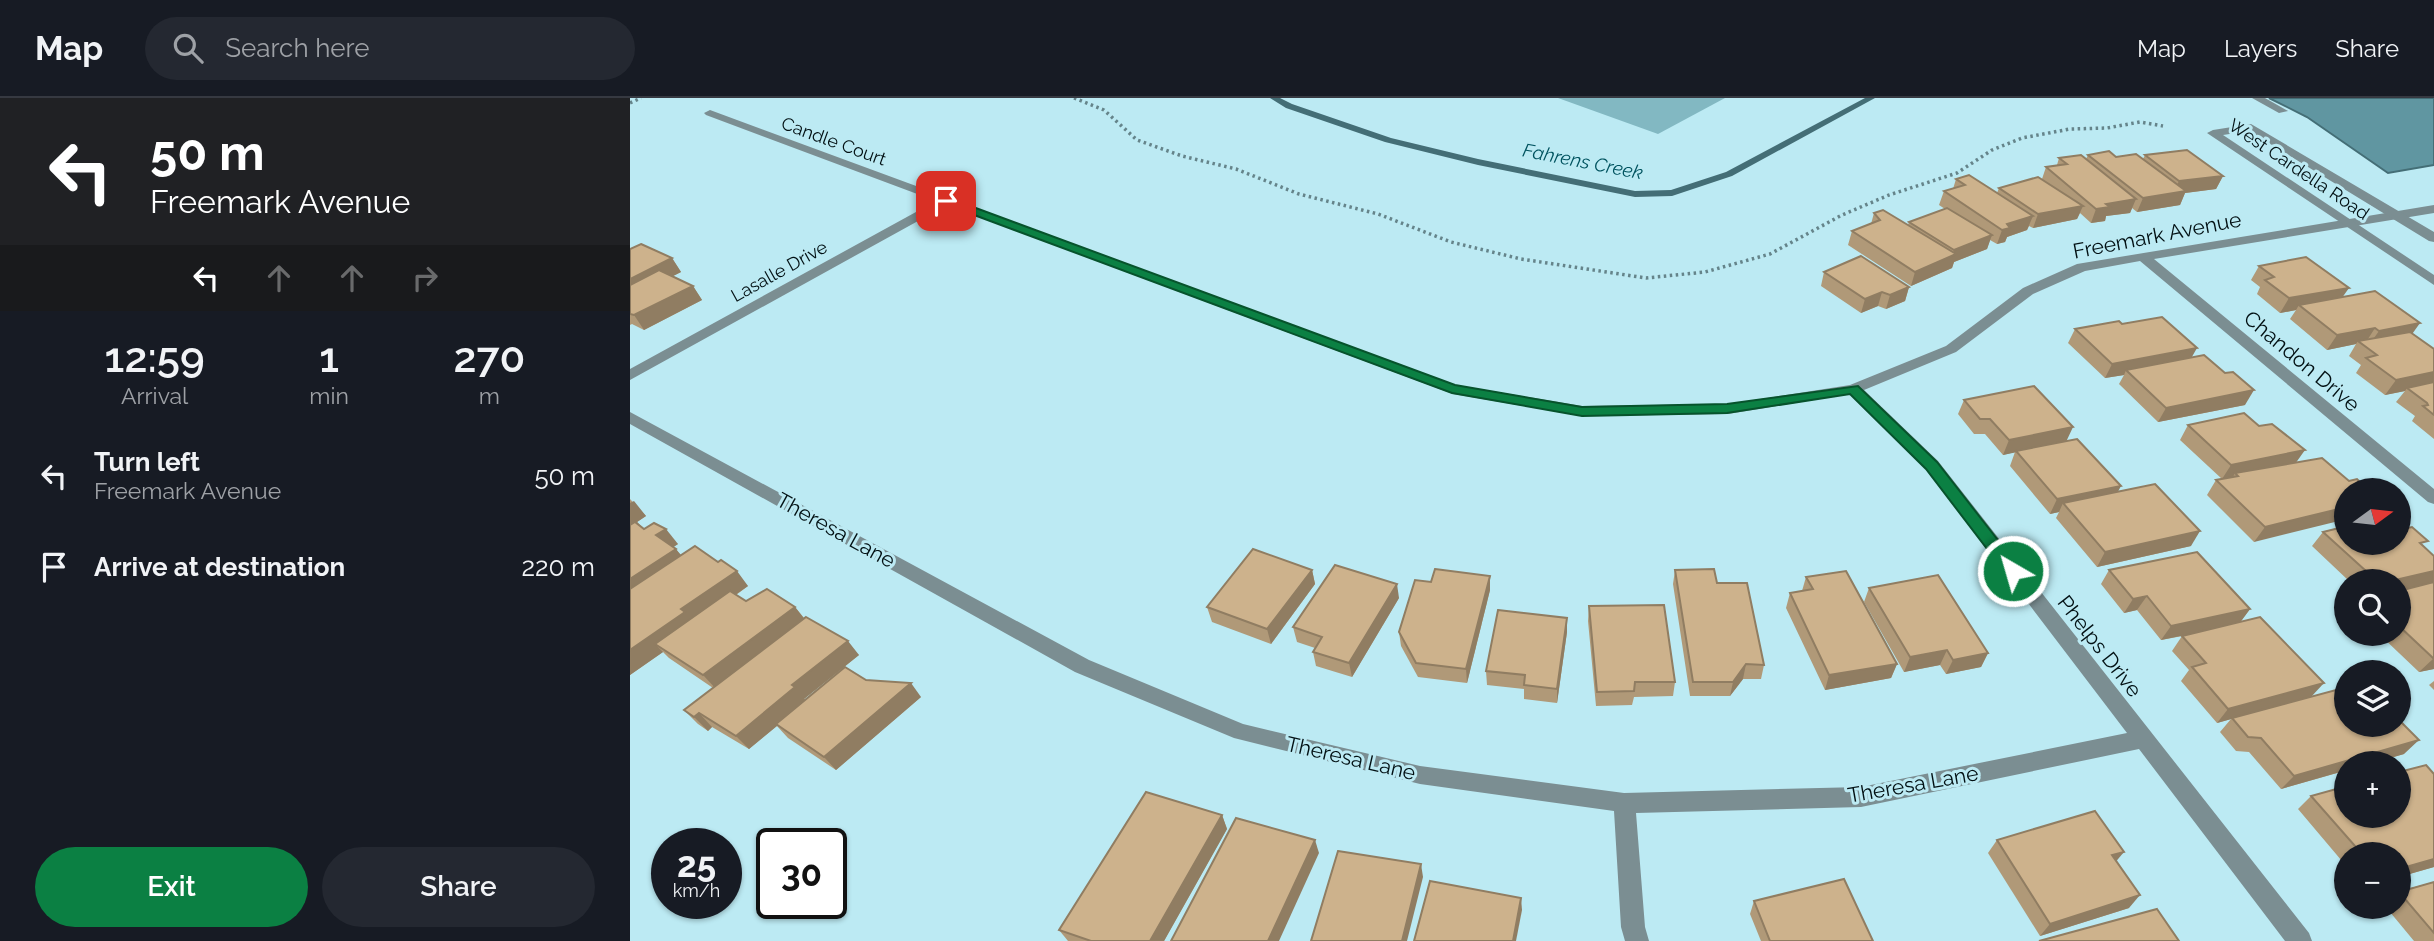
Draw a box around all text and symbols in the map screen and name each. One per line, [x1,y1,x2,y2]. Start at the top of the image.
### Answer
search box [145,17,635,80]
text: Map [35,29,103,68]
icon: search [169,29,207,67]
text: Search here [225,33,370,63]
text: Map [2137,34,2186,63]
text: Layers [2224,34,2297,63]
text: Share [2335,34,2399,63]
street label: Candle Court [779,112,889,170]
street label: West Cardella Road [2225,114,2373,224]
text: 50 m [150,124,265,181]
icon: left [35,126,126,217]
water label: Fahrens Creek [1521,139,1645,183]
pin [916,171,976,231]
icon: arrive [927,182,965,220]
text: Freemark Avenue [150,183,410,220]
street label: Freemark Avenue [2071,206,2243,264]
street label: Lasalle Drive [727,236,831,306]
icon: left [187,259,225,297]
icon: ahead [260,259,298,297]
icon: ahead [333,259,371,297]
icon: right [406,259,444,297]
street label: Chandon Drive [2239,305,2365,417]
text: 12:59 [105,333,205,382]
text: 1 [319,333,339,382]
text: 270 [453,333,525,382]
text: Arrival [121,382,188,409]
text: min [309,382,349,409]
text: m [479,382,500,409]
text: Turn left [94,447,200,477]
icon: left [35,457,73,495]
text: 50 m [534,461,595,491]
text: Freemark Avenue [94,477,281,504]
north arrow [2334,478,2412,555]
map controls [2334,478,2411,919]
street label: Theresa Lane [772,487,900,573]
position arrow [1976,534,2050,608]
icon: arrive [35,548,73,586]
text: Arrive at destination [94,552,345,582]
text: 220 m [521,552,595,582]
button: search [2334,569,2411,646]
street label: Phelps Drive [2053,590,2147,702]
button: layers [2334,660,2411,737]
street label: Theresa Lane [1284,731,1418,785]
button: + [2334,751,2411,828]
street label: Theresa Lane [1846,760,1980,808]
speed limit sign: 30 [756,828,847,919]
button: − [2334,842,2411,919]
text: 25 [677,844,716,885]
button: Exit [35,847,308,927]
button: Share [322,847,595,927]
text: km/h [673,880,720,901]

